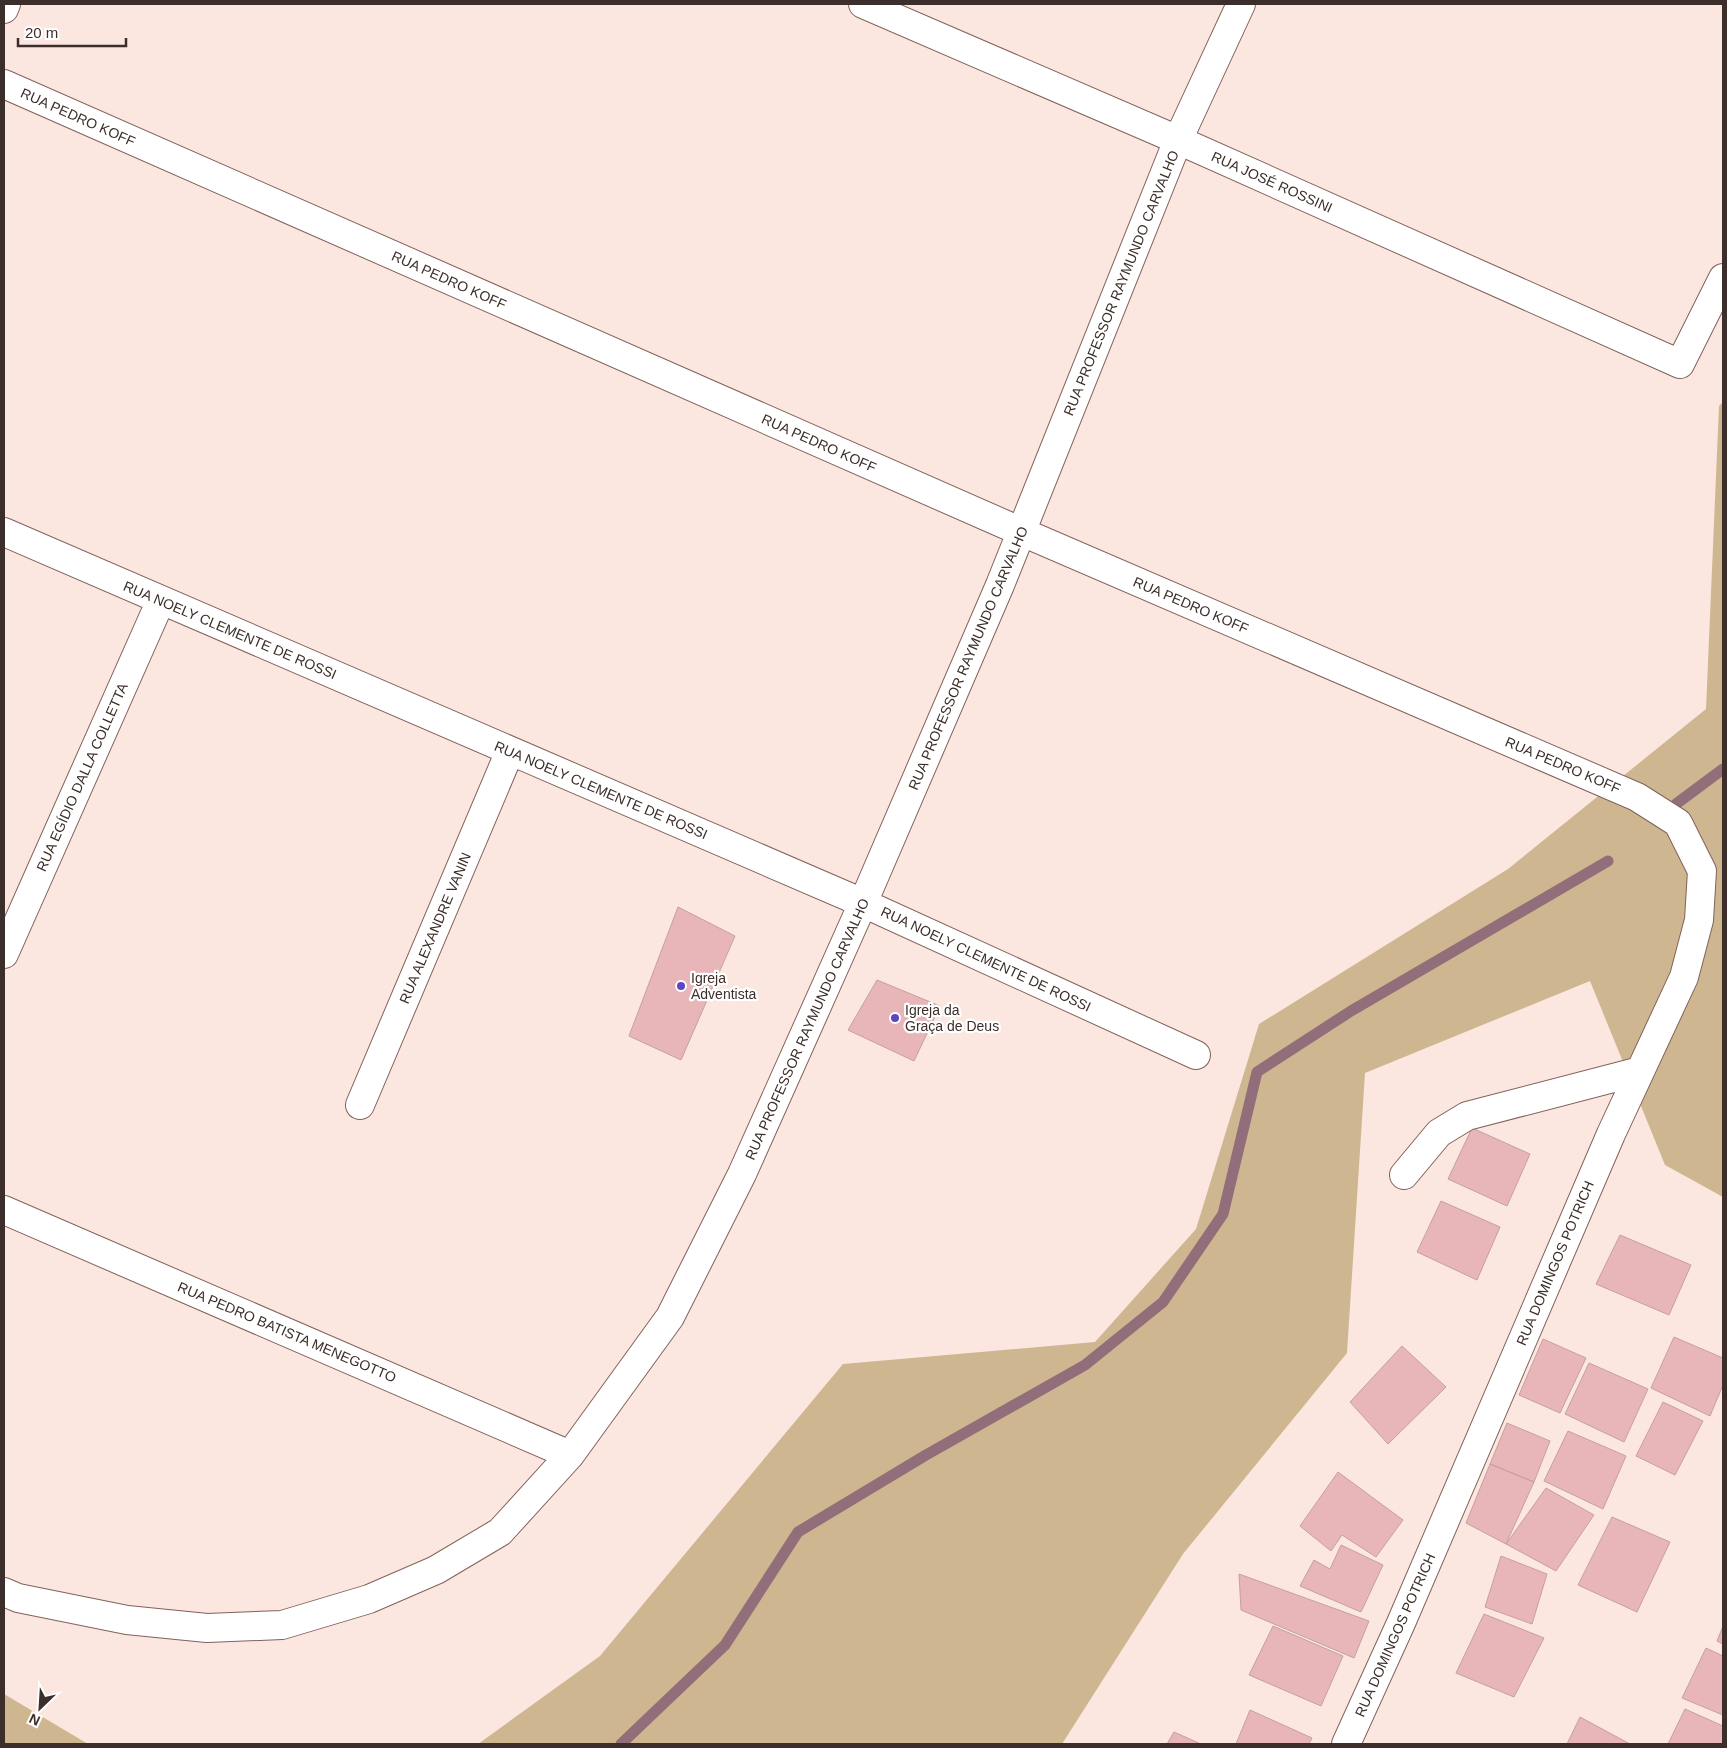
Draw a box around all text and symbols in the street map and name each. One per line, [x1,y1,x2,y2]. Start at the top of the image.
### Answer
scale bar [18,15,125,47]
text: 20 m [25,24,58,41]
street label: RUA PEDRO KOFF [18,85,138,149]
street label: RUA PROFESSOR RAYMUNDO CARVALHO [1060,148,1182,418]
street label: RUA JOSÉ ROSSINI [1209,148,1335,216]
street label: RUA PEDRO KOFF [389,248,509,312]
street label: RUA PEDRO KOFF [759,411,879,475]
street label: RUA PROFESSOR RAYMUNDO CARVALHO [905,524,1031,792]
street label: RUA PEDRO KOFF [1131,573,1251,637]
street label: RUA NOELY CLEMENTE DE ROSSI [121,578,339,682]
street label: RUA EGÍDIO DALLA COLLETTA [33,680,131,874]
street label: RUA PEDRO KOFF [1503,733,1623,797]
street label: RUA NOELY CLEMENTE DE ROSSI [492,738,710,842]
street label: RUA ALEXANDRE VANIN [396,850,474,1006]
street label: RUA PROFESSOR RAYMUNDO CARVALHO [742,896,872,1162]
street label: RUA NOELY CLEMENTE DE ROSSI [878,903,1094,1015]
place label: Igreja Adventista [691,970,757,1002]
marker: Igreja Adventista [675,980,687,992]
place label: Igreja da Graça de Deus [905,1002,999,1034]
marker: Igreja da Graça de Deus [889,1012,901,1024]
street label: RUA DOMINGOS POTRICH [1513,1178,1597,1348]
street label: RUA PEDRO BATISTA MENEGOTTO [175,1279,399,1385]
street label: RUA DOMINGOS POTRICH [1352,1551,1438,1719]
north arrow [15,1683,65,1733]
text: N [27,1710,42,1729]

